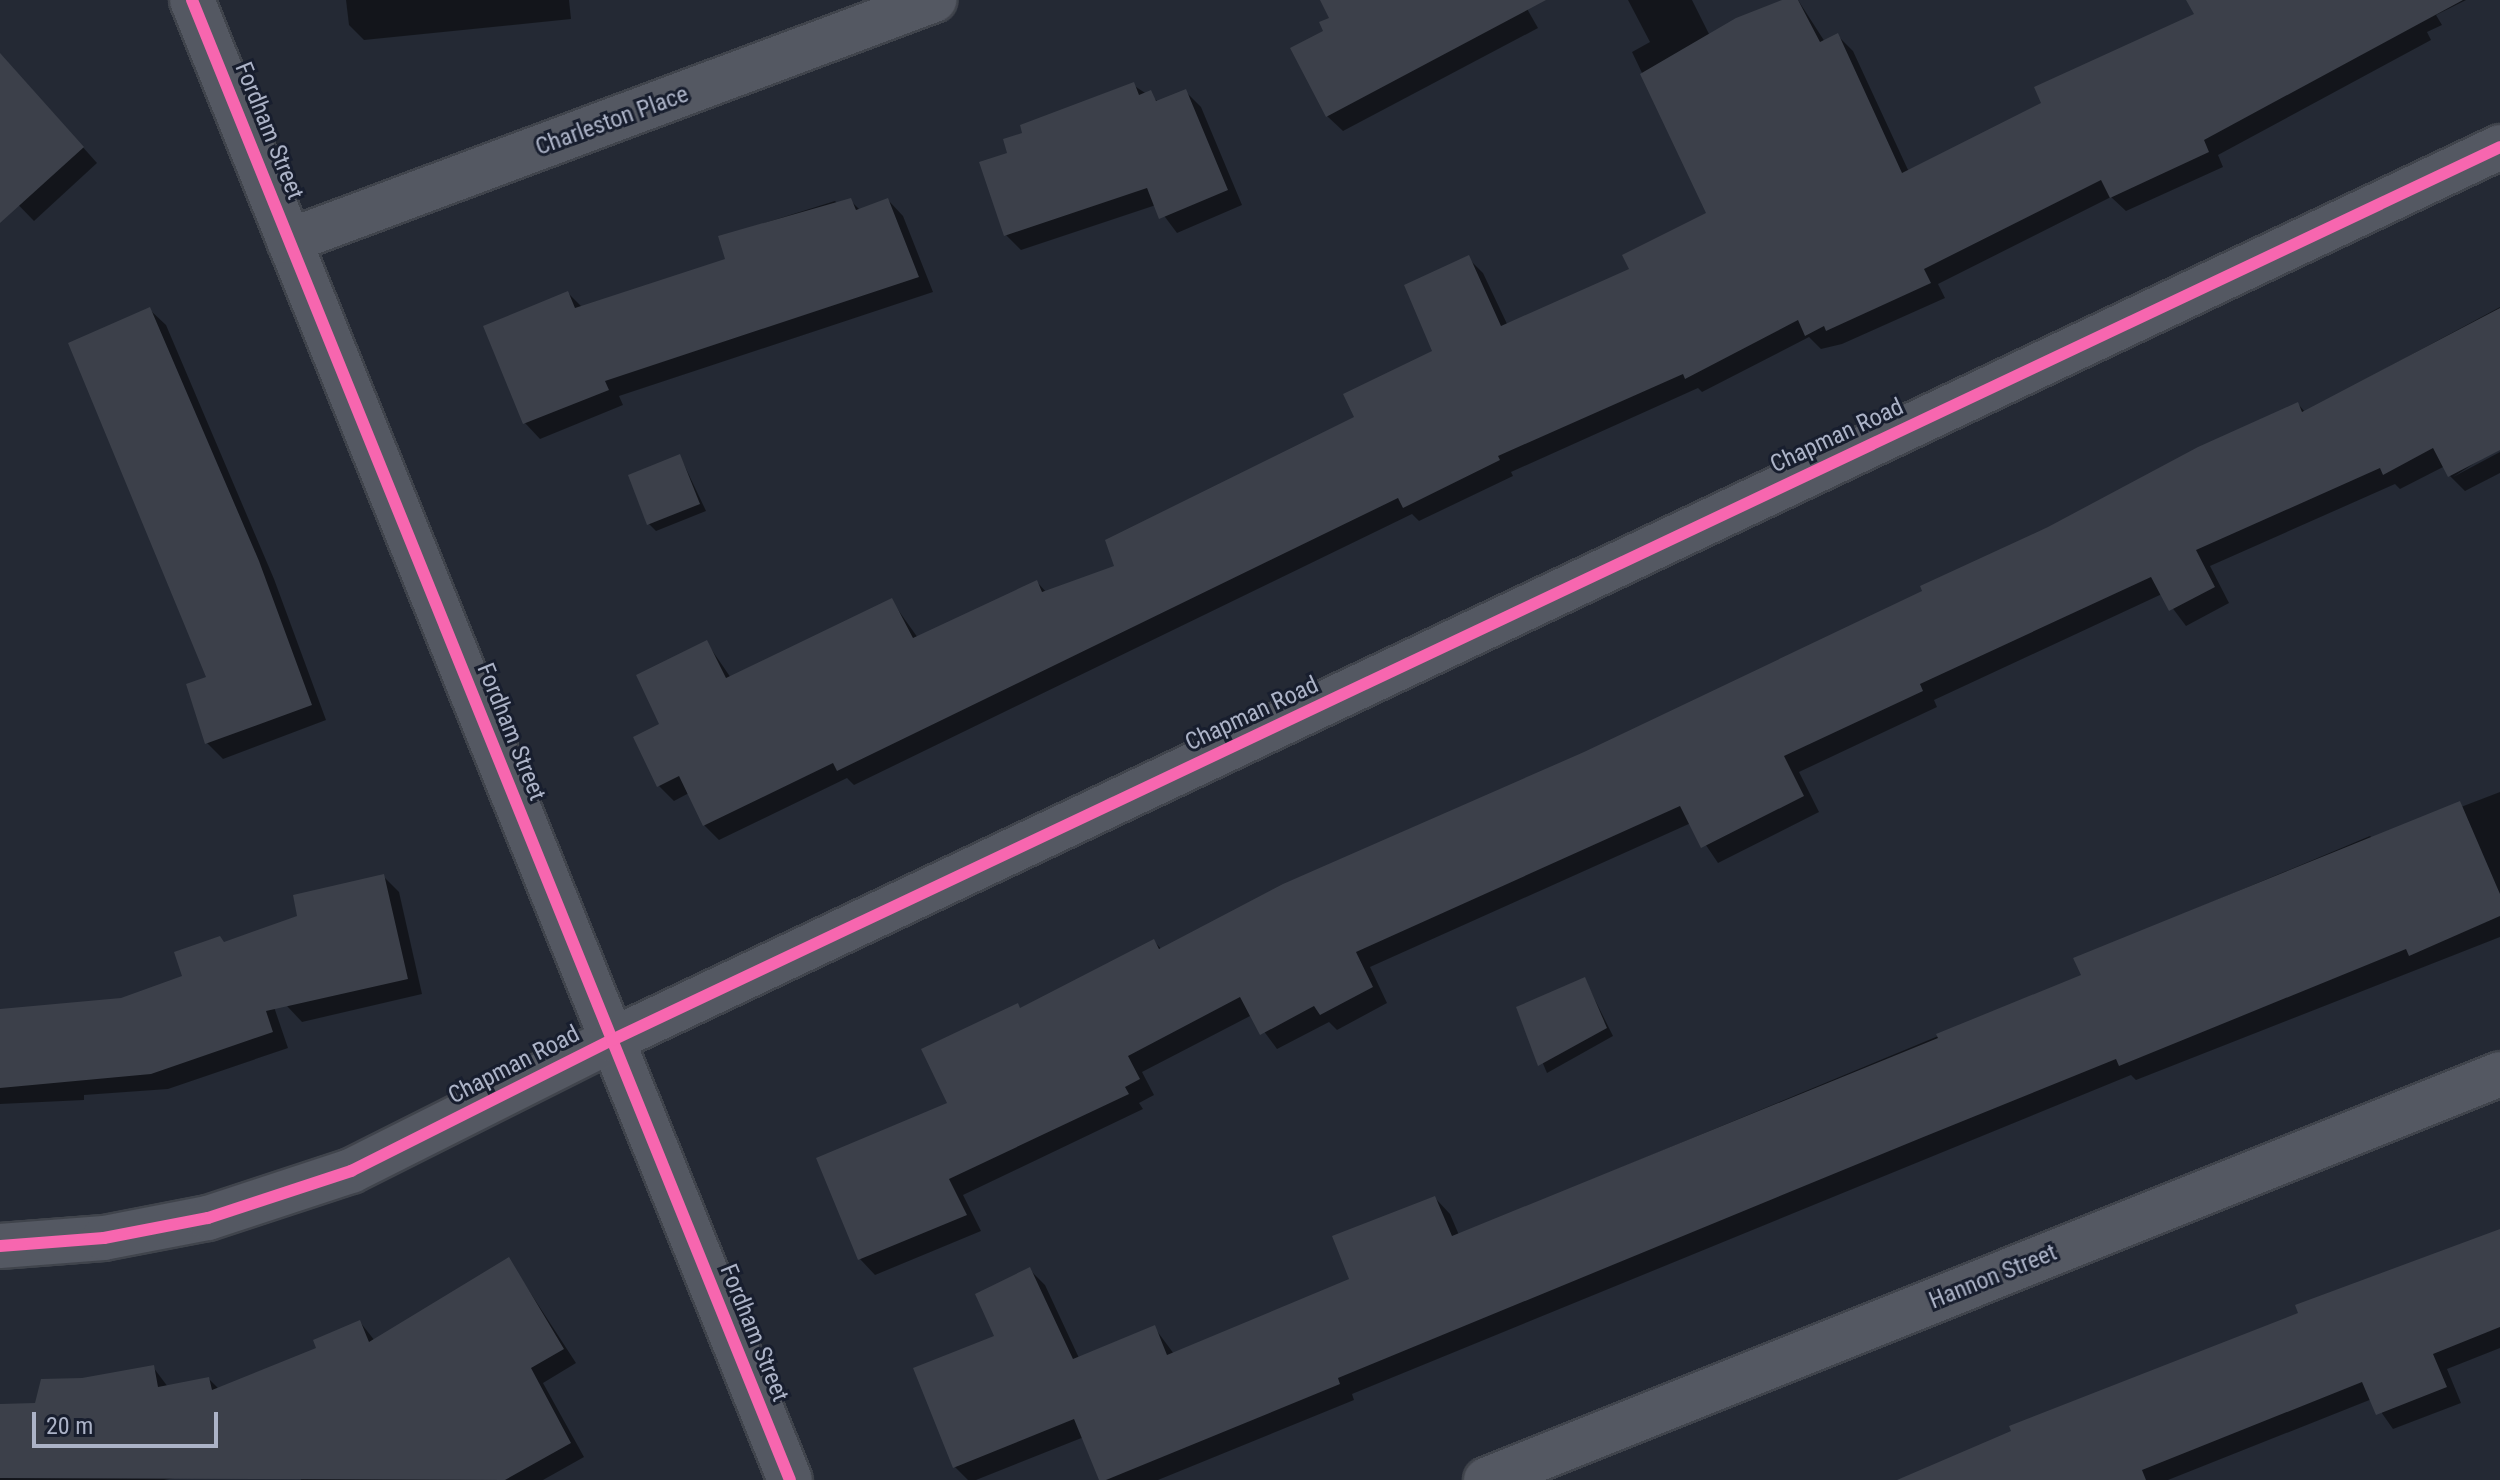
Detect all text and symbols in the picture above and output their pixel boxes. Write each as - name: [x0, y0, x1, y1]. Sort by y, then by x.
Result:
- street label: Fordham Street: [228, 58, 310, 204]
- street label: Charleston Place: [532, 80, 692, 162]
- street label: Chapman Road: [1766, 393, 1908, 479]
- street label: Fordham Street: [470, 659, 552, 805]
- street label: Chapman Road: [1181, 671, 1323, 757]
- street label: Chapman Road: [444, 1020, 584, 1110]
- street label: Hannon Street: [1925, 1238, 2061, 1316]
- street label: Fordham Street: [713, 1260, 795, 1406]
- scale bar: [36, 1396, 222, 1446]
- text: 20 m: [46, 1412, 93, 1440]

